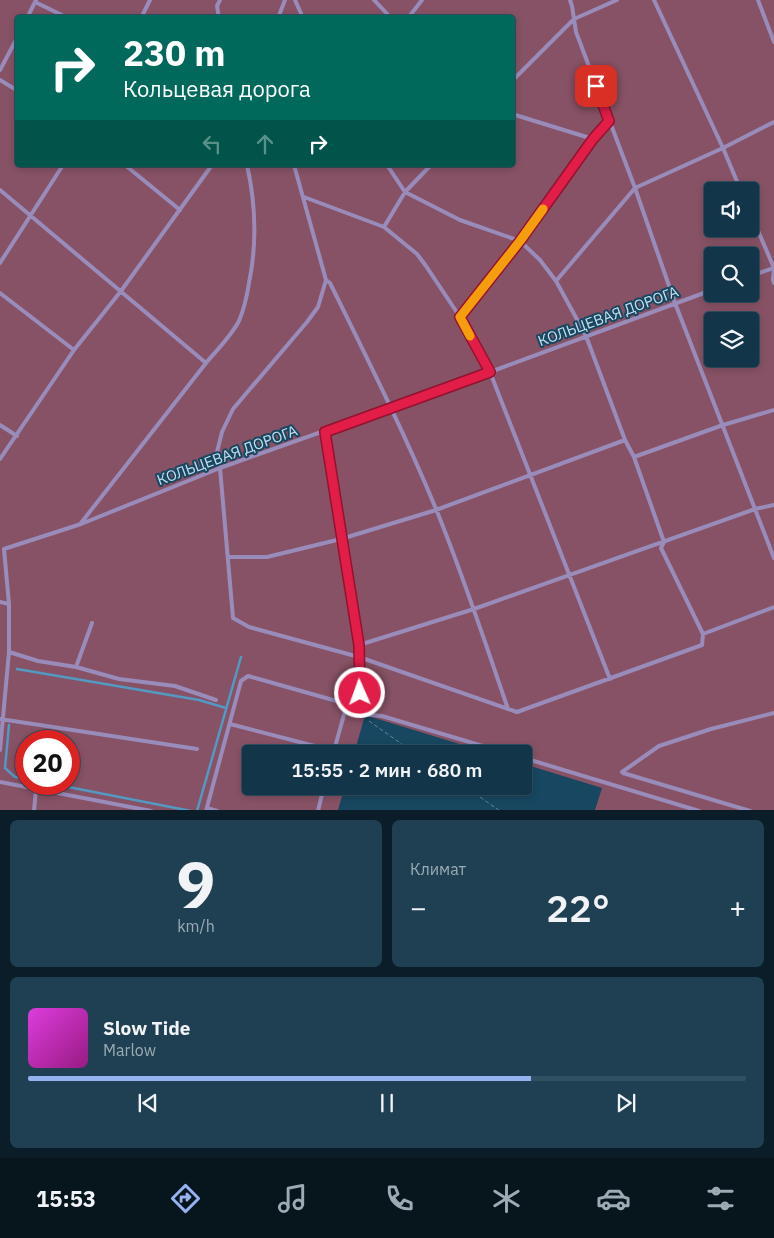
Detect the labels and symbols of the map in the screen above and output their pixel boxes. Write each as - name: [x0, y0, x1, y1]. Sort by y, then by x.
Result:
- pin: [575, 65, 617, 107]
- street label: КОЛЬЦЕВАЯ ДОРОГА: [535, 282, 681, 350]
- street label: КОЛЬЦЕВАЯ ДОРОГА: [154, 421, 300, 489]
- position arrow: [333, 666, 385, 718]
- speed limit sign: 20: [15, 730, 80, 795]

